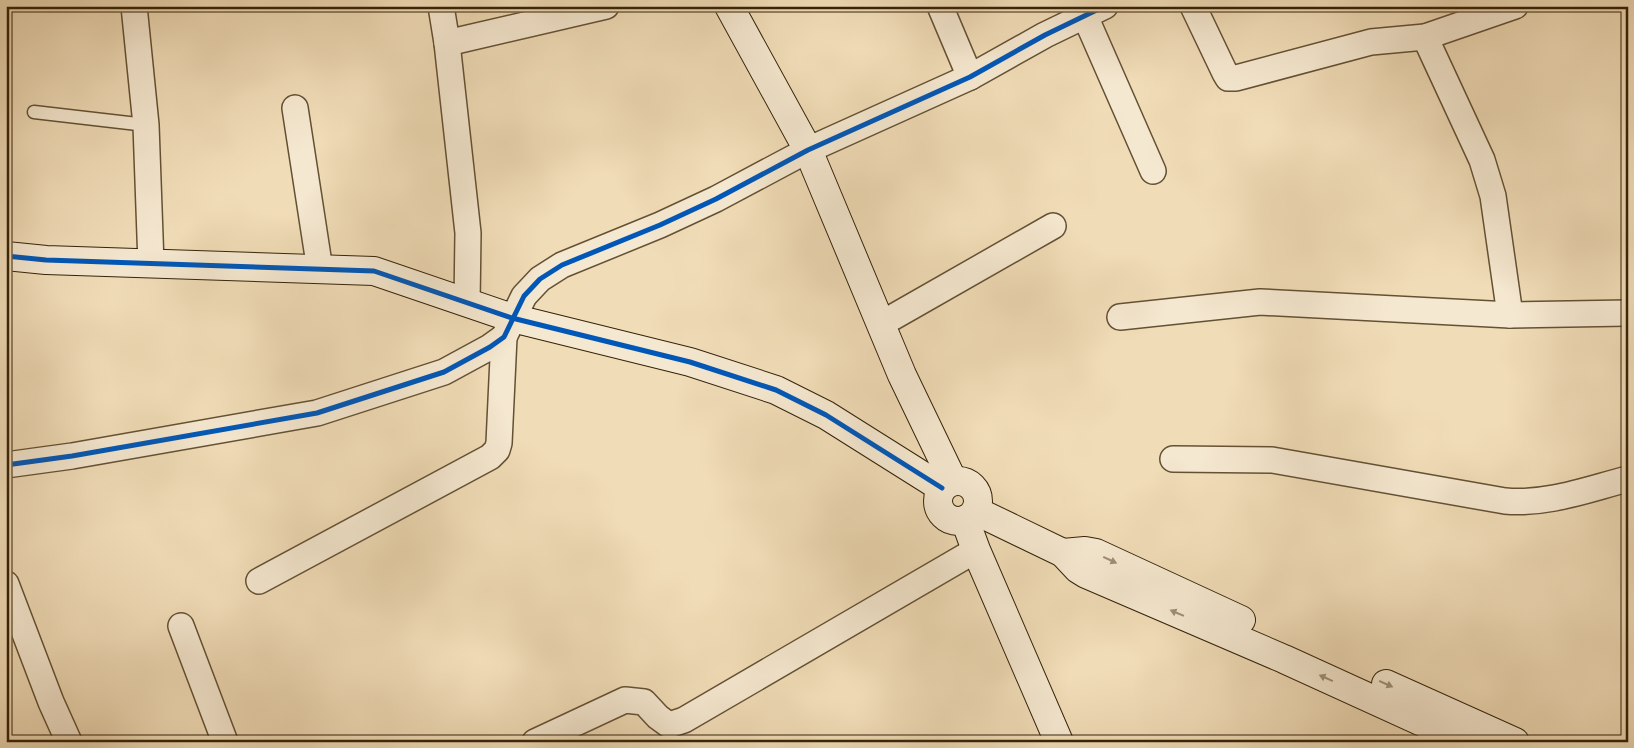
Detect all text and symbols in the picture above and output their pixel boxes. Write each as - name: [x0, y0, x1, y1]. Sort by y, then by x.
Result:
- one-way arrow: [1103, 556, 1117, 564]
- one-way arrow: [1170, 609, 1184, 617]
- one-way arrow: [1319, 674, 1333, 682]
- one-way arrow: [1379, 681, 1393, 689]

